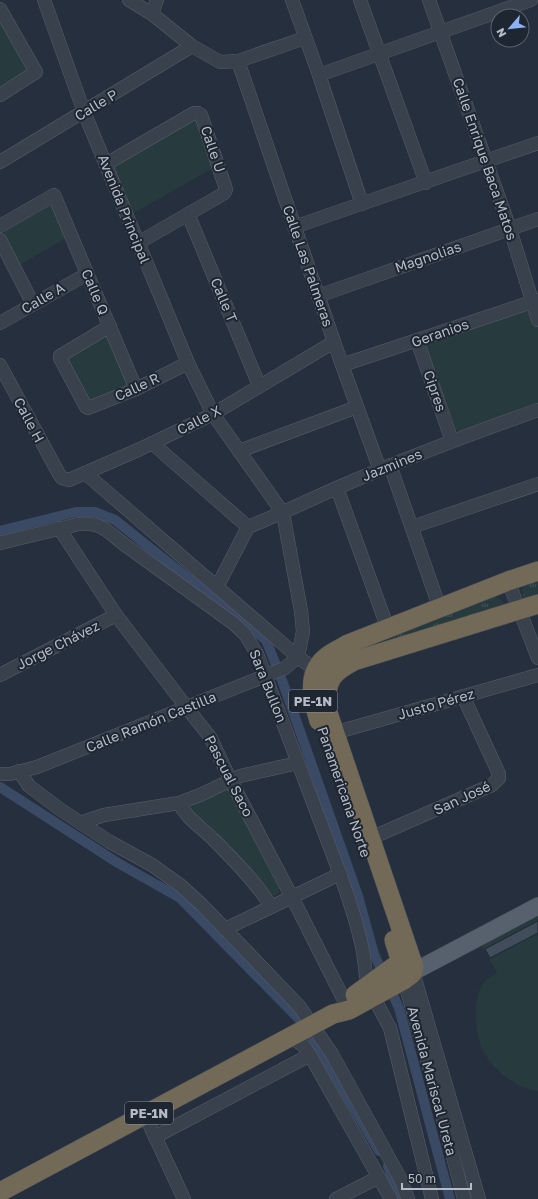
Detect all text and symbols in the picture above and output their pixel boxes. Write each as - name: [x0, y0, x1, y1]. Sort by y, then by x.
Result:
- north arrow: [490, 8, 530, 48]
- text: N: [493, 26, 508, 40]
- street label: Calle Enrique Baca Matos: [450, 75, 521, 242]
- street label: Calle P: [71, 85, 120, 124]
- street label: Calle U: [198, 123, 229, 174]
- street label: Avenida Principal: [95, 152, 154, 266]
- street label: Calle Las Palmeras: [280, 203, 337, 329]
- street label: Magnolias: [392, 237, 463, 276]
- street label: Calle Q: [78, 266, 113, 317]
- street label: Calle T: [208, 275, 242, 325]
- street label: Calle A: [18, 278, 68, 317]
- street label: Geranios: [409, 315, 471, 350]
- street label: Cipres: [420, 368, 450, 414]
- street label: Calle R: [112, 369, 162, 404]
- street label: Calle H: [11, 394, 48, 445]
- street label: Calle X: [174, 401, 224, 438]
- street label: Jazmines: [359, 445, 424, 484]
- street label: Jorge Chávez: [14, 616, 102, 673]
- street label: Sara Bullon: [246, 647, 291, 725]
- street label: Justo Pérez: [396, 684, 476, 723]
- street label: Calle Ramón Castilla: [83, 688, 219, 755]
- road number: PE-1N: [289, 690, 337, 712]
- street label: Panamericana Norte: [314, 724, 375, 859]
- street label: Pascual Saco: [202, 732, 257, 819]
- street label: San José: [431, 777, 493, 818]
- street label: Avenida Mariscal Ureta: [404, 1004, 461, 1157]
- road number: PE-1N: [125, 1102, 173, 1124]
- scale bar: [402, 1165, 471, 1191]
- text: 50 m: [408, 1171, 436, 1186]

